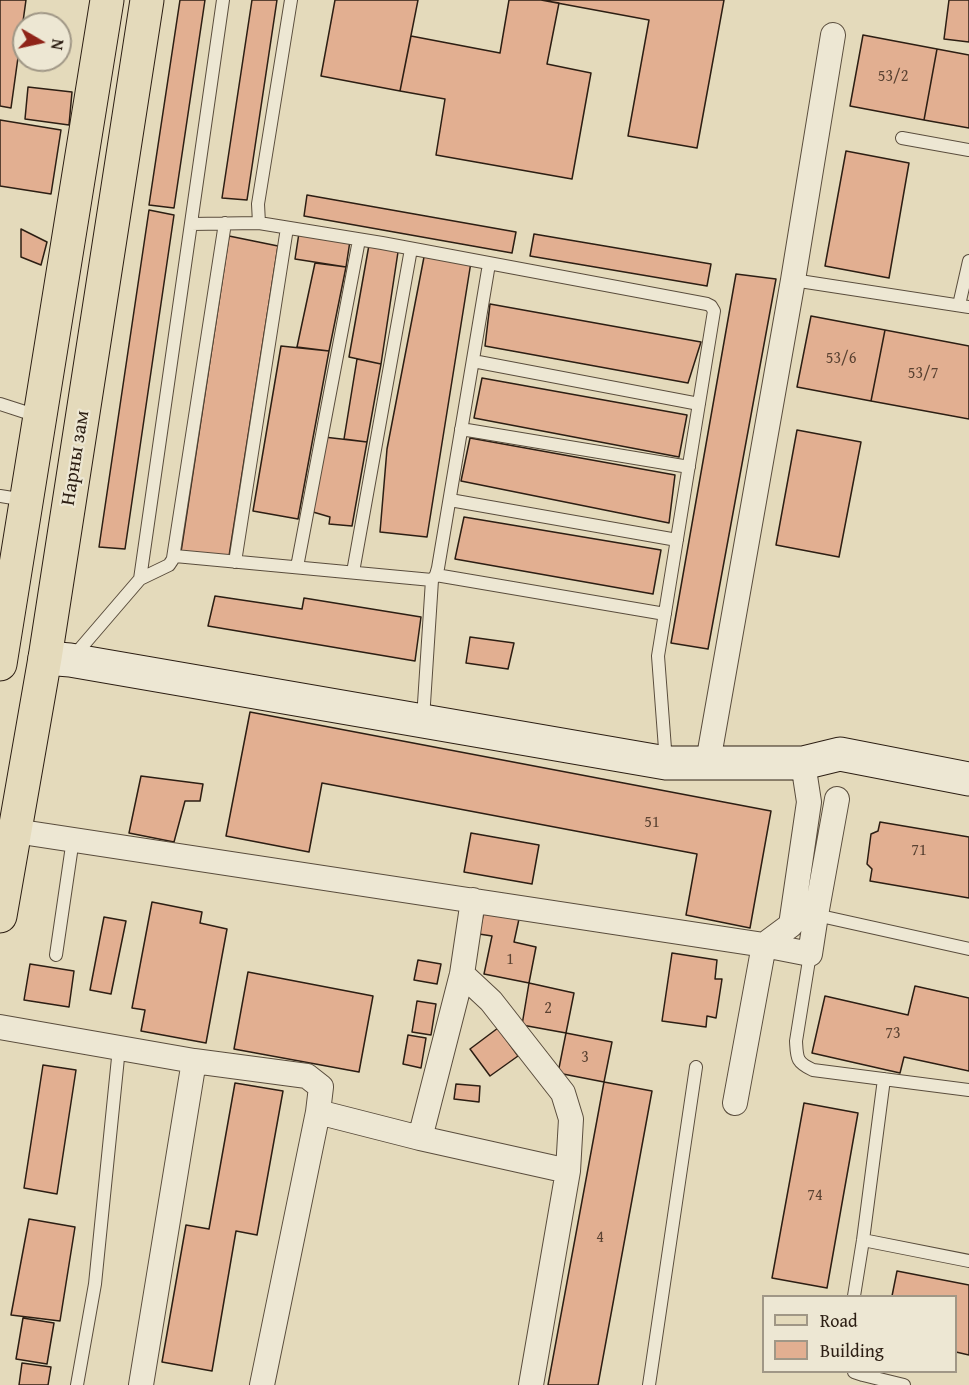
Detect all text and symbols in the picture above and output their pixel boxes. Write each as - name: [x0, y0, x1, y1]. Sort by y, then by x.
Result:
- north arrow: [12, 12, 72, 72]
- text: N: [45, 37, 70, 52]
- house number: 53/2: [878, 67, 908, 87]
- house number: 53/6: [826, 349, 856, 369]
- house number: 53/7: [908, 364, 938, 384]
- street label: Нарны зам: [57, 409, 95, 507]
- house number: 51: [644, 813, 660, 833]
- house number: 71: [911, 841, 927, 861]
- house number: 1: [506, 950, 514, 970]
- house number: 2: [544, 999, 552, 1019]
- house number: 73: [885, 1024, 901, 1044]
- house number: 3: [581, 1048, 589, 1068]
- house number: 74: [807, 1186, 823, 1206]
- house number: 4: [596, 1228, 604, 1248]
- legend: [762, 1295, 957, 1373]
- text: Road: [820, 1307, 858, 1334]
- text: Building: [820, 1337, 884, 1364]

